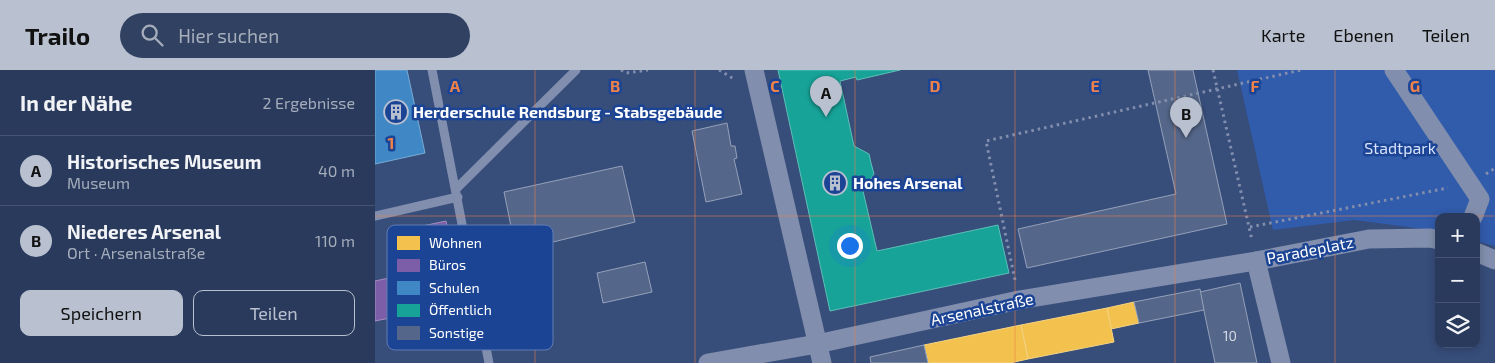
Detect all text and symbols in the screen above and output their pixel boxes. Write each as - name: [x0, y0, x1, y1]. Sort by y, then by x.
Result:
- search box: [120, 13, 470, 58]
- text: Trailo: [25, 21, 90, 50]
- icon: search: [138, 21, 166, 49]
- text: Hier suchen: [178, 24, 279, 47]
- text: Karte: [1261, 24, 1305, 46]
- text: Ebenen: [1333, 24, 1394, 46]
- text: Teilen: [1422, 24, 1470, 46]
- text: A: [450, 76, 461, 95]
- text: B: [610, 76, 620, 95]
- text: C: [770, 76, 780, 95]
- pin: A: [810, 76, 842, 117]
- text: D: [930, 76, 941, 95]
- text: E: [1090, 76, 1100, 95]
- text: F: [1251, 76, 1260, 95]
- text: G: [1410, 76, 1420, 95]
- text: In der Nähe: [20, 90, 132, 115]
- text: 2 Ergebnisse: [262, 93, 355, 112]
- pin: B: [1170, 97, 1202, 138]
- building icon: Herderschule Rendsburg - Stabsgebäude: [383, 99, 409, 125]
- place label: Herderschule Rendsburg - Stabsgebäude: [413, 102, 722, 121]
- text: 1: [388, 133, 394, 152]
- park label: Stadtpark: [1364, 138, 1436, 157]
- text: Historisches Museum: [67, 150, 261, 173]
- text: A: [31, 161, 41, 180]
- text: 40 m: [318, 161, 355, 180]
- building icon: Hohes Arsenal: [822, 170, 848, 196]
- text: Museum: [67, 173, 130, 192]
- place label: Hohes Arsenal: [853, 173, 963, 192]
- map controls: [1435, 213, 1480, 348]
- button: +: [1435, 213, 1480, 258]
- text: Niederes Arsenal: [67, 220, 221, 243]
- legend: [387, 225, 553, 350]
- text: B: [31, 231, 41, 250]
- text: 110 m: [315, 231, 355, 250]
- street label: Paradeplatz: [1265, 232, 1355, 267]
- your location: [837, 233, 863, 259]
- text: Wohnen: [429, 234, 482, 251]
- text: Ort · Arsenalstraße: [67, 243, 205, 262]
- text: Büros: [429, 256, 466, 273]
- button: −: [1435, 258, 1480, 303]
- text: Schulen: [429, 279, 480, 296]
- street label: Arsenalstraße: [929, 288, 1035, 329]
- button: Speichern: [20, 290, 183, 336]
- button: Teilen: [193, 290, 355, 336]
- text: Öffentlich: [429, 301, 492, 318]
- button: layers: [1435, 303, 1480, 348]
- text: Sonstige: [429, 324, 484, 341]
- house number: 10: [1223, 327, 1237, 344]

